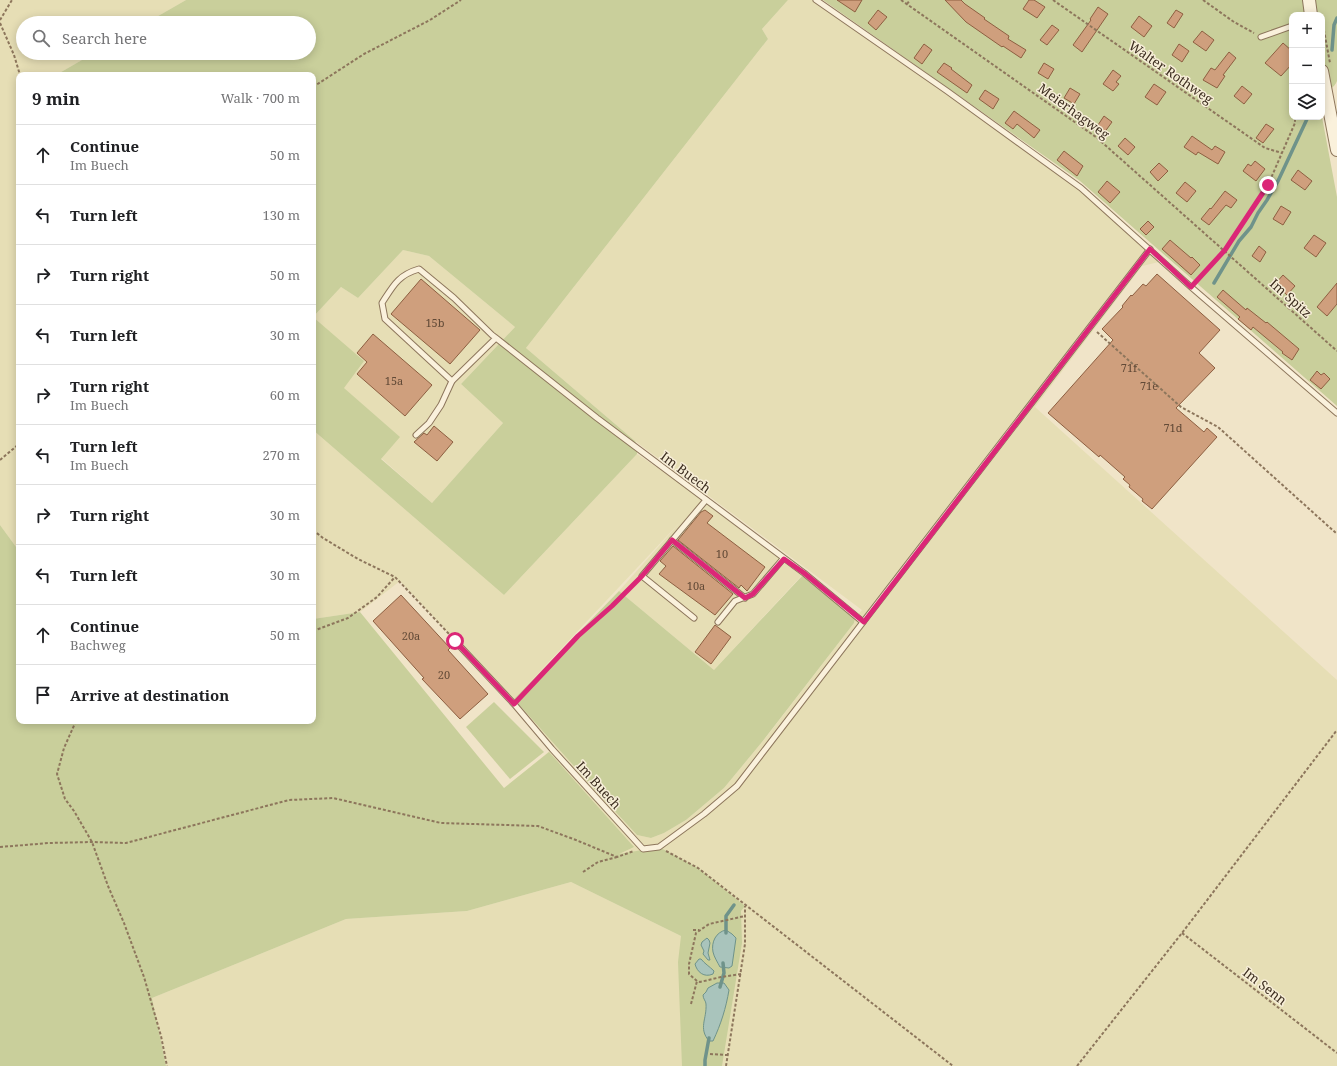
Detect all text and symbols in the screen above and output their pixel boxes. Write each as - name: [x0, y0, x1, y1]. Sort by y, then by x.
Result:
- map controls: [1289, 12, 1325, 120]
- button: +: [1289, 12, 1325, 48]
- search box: [16, 16, 316, 60]
- icon: search: [30, 27, 52, 49]
- text: Search here: [62, 28, 147, 48]
- street label: Walter Rothweg: [1125, 36, 1217, 108]
- button: −: [1289, 48, 1325, 84]
- street label: Meierhagweg: [1035, 79, 1113, 143]
- button: layers: [1289, 84, 1325, 120]
- text: 9 min: [32, 87, 80, 110]
- text: Walk · 700 m: [221, 89, 300, 107]
- text: Continue: [70, 136, 139, 156]
- icon: ahead: [32, 144, 54, 166]
- text: 50 m: [270, 146, 300, 164]
- text: Im Buech: [70, 156, 129, 174]
- route end: [1259, 176, 1277, 194]
- icon: left: [32, 204, 54, 226]
- text: Turn left: [70, 205, 138, 225]
- text: 130 m: [263, 206, 300, 224]
- icon: right: [32, 264, 54, 286]
- text: Turn right: [70, 265, 149, 285]
- text: 50 m: [270, 266, 300, 284]
- street label: Im Spitz: [1266, 274, 1316, 322]
- house number: 15b: [425, 315, 445, 330]
- icon: left: [32, 324, 54, 346]
- text: Turn left: [70, 325, 138, 345]
- text: 30 m: [270, 326, 300, 344]
- house number: 71f: [1121, 360, 1138, 375]
- house number: 15a: [385, 373, 403, 388]
- text: Turn right: [70, 376, 149, 396]
- house number: 71e: [1140, 378, 1158, 393]
- icon: right: [32, 384, 54, 406]
- text: 60 m: [270, 386, 300, 404]
- text: Im Buech: [70, 396, 129, 414]
- house number: 71d: [1163, 420, 1183, 435]
- text: Turn left: [70, 436, 138, 456]
- icon: left: [32, 444, 54, 466]
- text: 270 m: [263, 446, 300, 464]
- street label: Im Buech: [657, 447, 715, 497]
- text: Im Buech: [70, 456, 129, 474]
- icon: right: [32, 504, 54, 526]
- text: Turn right: [70, 505, 149, 525]
- text: 30 m: [270, 506, 300, 524]
- house number: 10: [716, 546, 728, 561]
- icon: left: [32, 564, 54, 586]
- text: Turn left: [70, 565, 138, 585]
- text: 30 m: [270, 566, 300, 584]
- house number: 10a: [687, 578, 705, 593]
- text: Continue: [70, 616, 139, 636]
- icon: ahead: [32, 624, 54, 646]
- text: 50 m: [270, 626, 300, 644]
- house number: 20a: [402, 628, 420, 643]
- route start: [446, 632, 464, 650]
- text: Bachweg: [70, 636, 126, 654]
- house number: 20: [438, 667, 450, 682]
- icon: arrive: [32, 684, 54, 706]
- text: Arrive at destination: [70, 685, 229, 705]
- street label: Im Buech: [573, 757, 625, 813]
- street label: Im Senn: [1239, 963, 1291, 1009]

